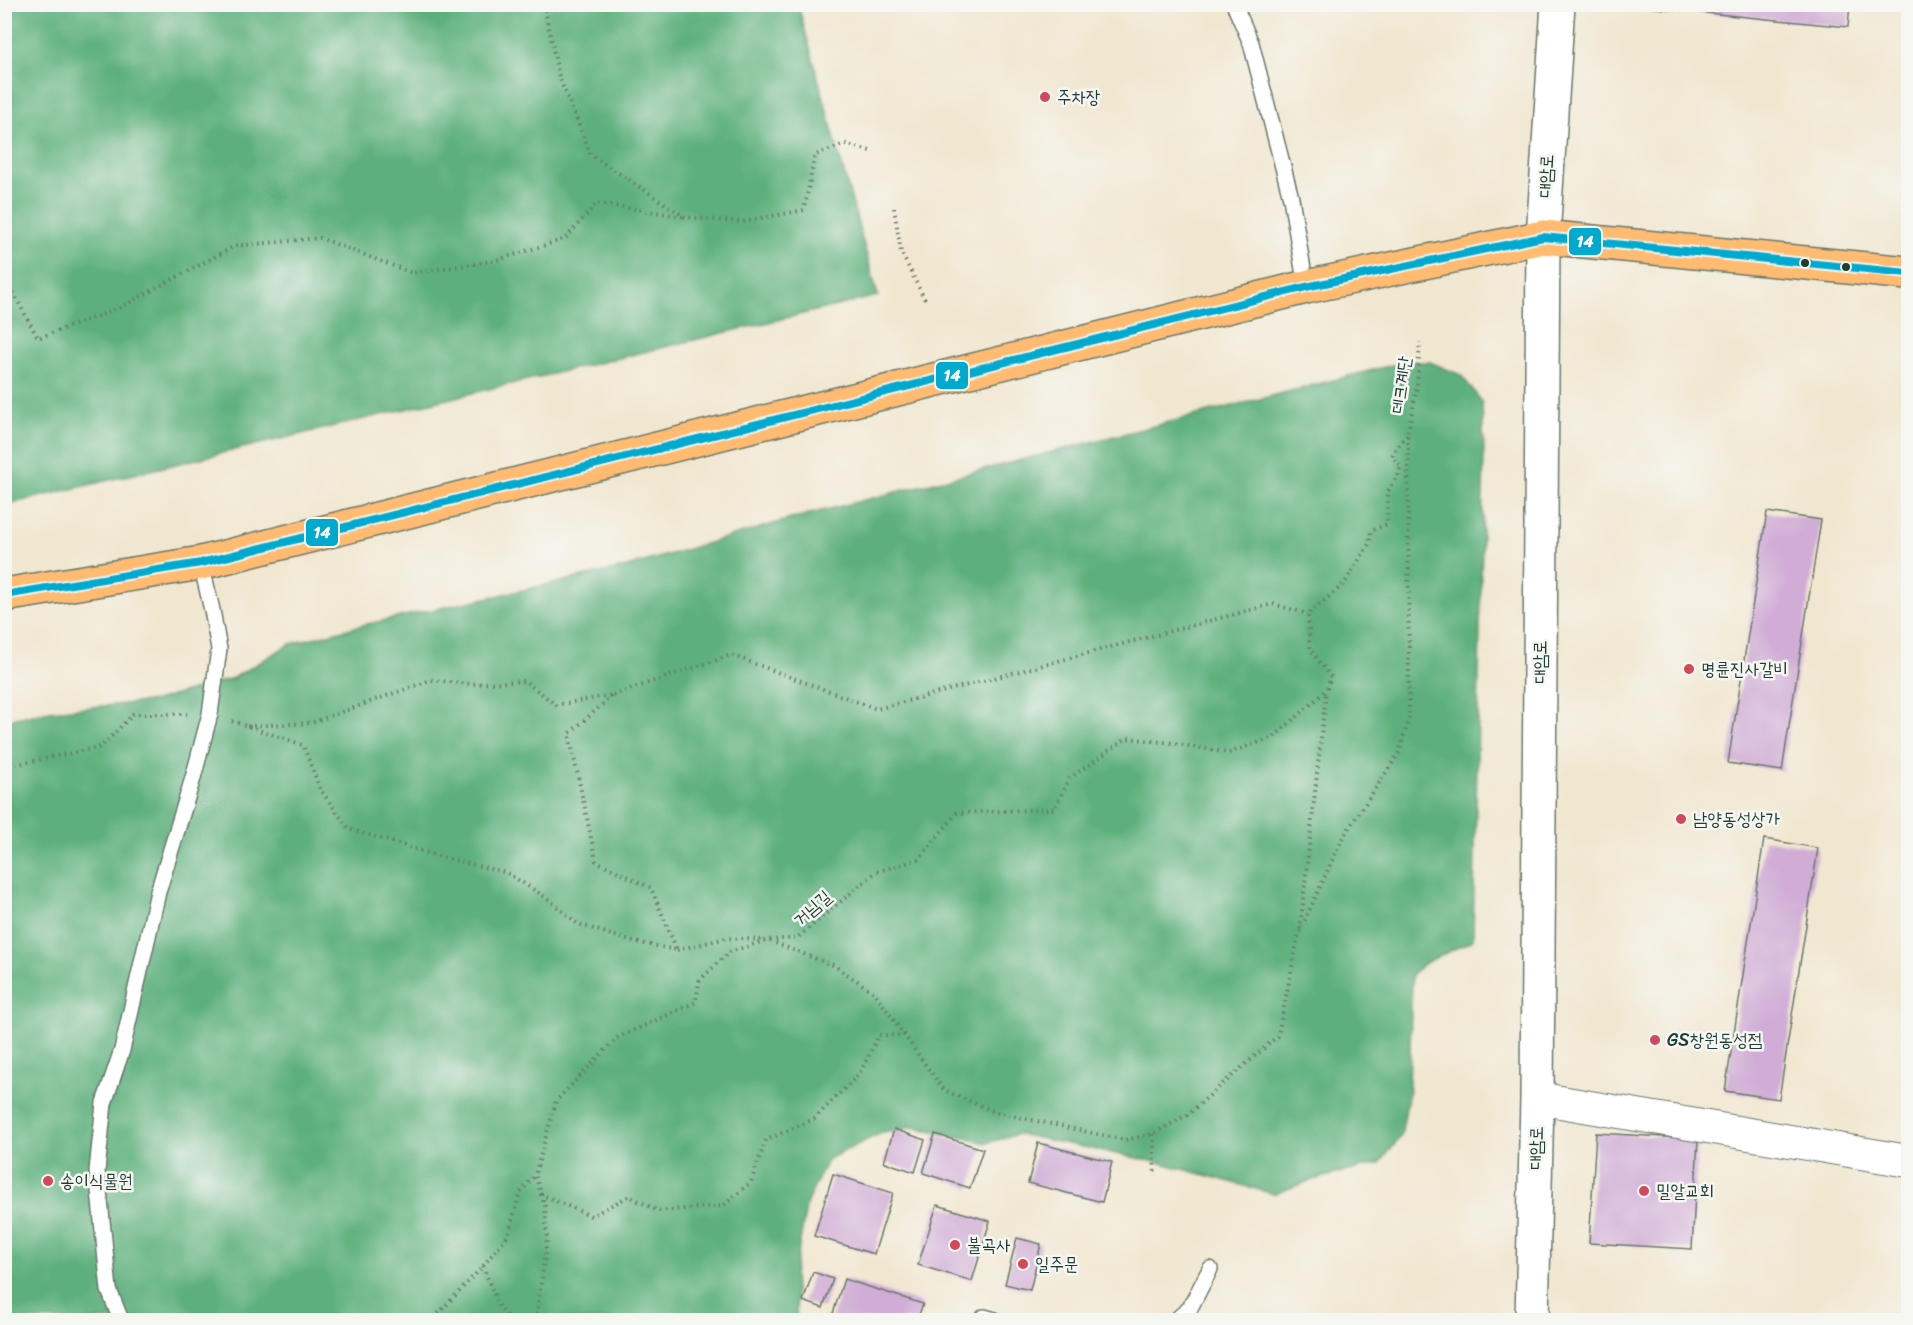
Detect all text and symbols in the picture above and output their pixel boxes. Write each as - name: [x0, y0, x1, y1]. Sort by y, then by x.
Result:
- place label: 주차장: [1057, 81, 1100, 113]
- marker: 주차장: [1038, 90, 1052, 104]
- street label: 대암로: [1529, 153, 1563, 199]
- line badge: 14: [1568, 227, 1602, 256]
- text: 14: [1577, 227, 1593, 256]
- unlabelled marker: [1799, 257, 1811, 269]
- unlabelled marker: [1840, 261, 1852, 273]
- street label: 데크계단: [1381, 354, 1421, 416]
- line badge: 14: [935, 361, 969, 390]
- text: 14: [944, 361, 960, 390]
- line badge: 14: [305, 518, 339, 547]
- text: 14: [314, 518, 330, 547]
- street label: 대암로: [1524, 640, 1556, 684]
- place label: 명륜진사갈비: [1701, 653, 1788, 685]
- marker: 명륜진사갈비: [1682, 662, 1696, 676]
- place label: 남양동성상가: [1693, 803, 1780, 835]
- marker: 남양동성상가: [1674, 812, 1688, 826]
- street label: 거님길: [785, 881, 839, 934]
- place label: GS창원동성점: [1667, 1024, 1762, 1056]
- marker: GS창원동성점: [1648, 1033, 1662, 1047]
- street label: 대암로: [1520, 1126, 1552, 1170]
- place label: 송이식물원: [60, 1165, 132, 1197]
- marker: 송이식물원: [41, 1174, 55, 1188]
- place label: 밀알교회: [1656, 1175, 1714, 1207]
- marker: 밀알교회: [1637, 1184, 1651, 1198]
- place label: 불곡사: [967, 1229, 1011, 1261]
- marker: 불곡사: [948, 1238, 962, 1252]
- place label: 일주문: [1035, 1248, 1078, 1280]
- marker: 일주문: [1016, 1257, 1030, 1271]

